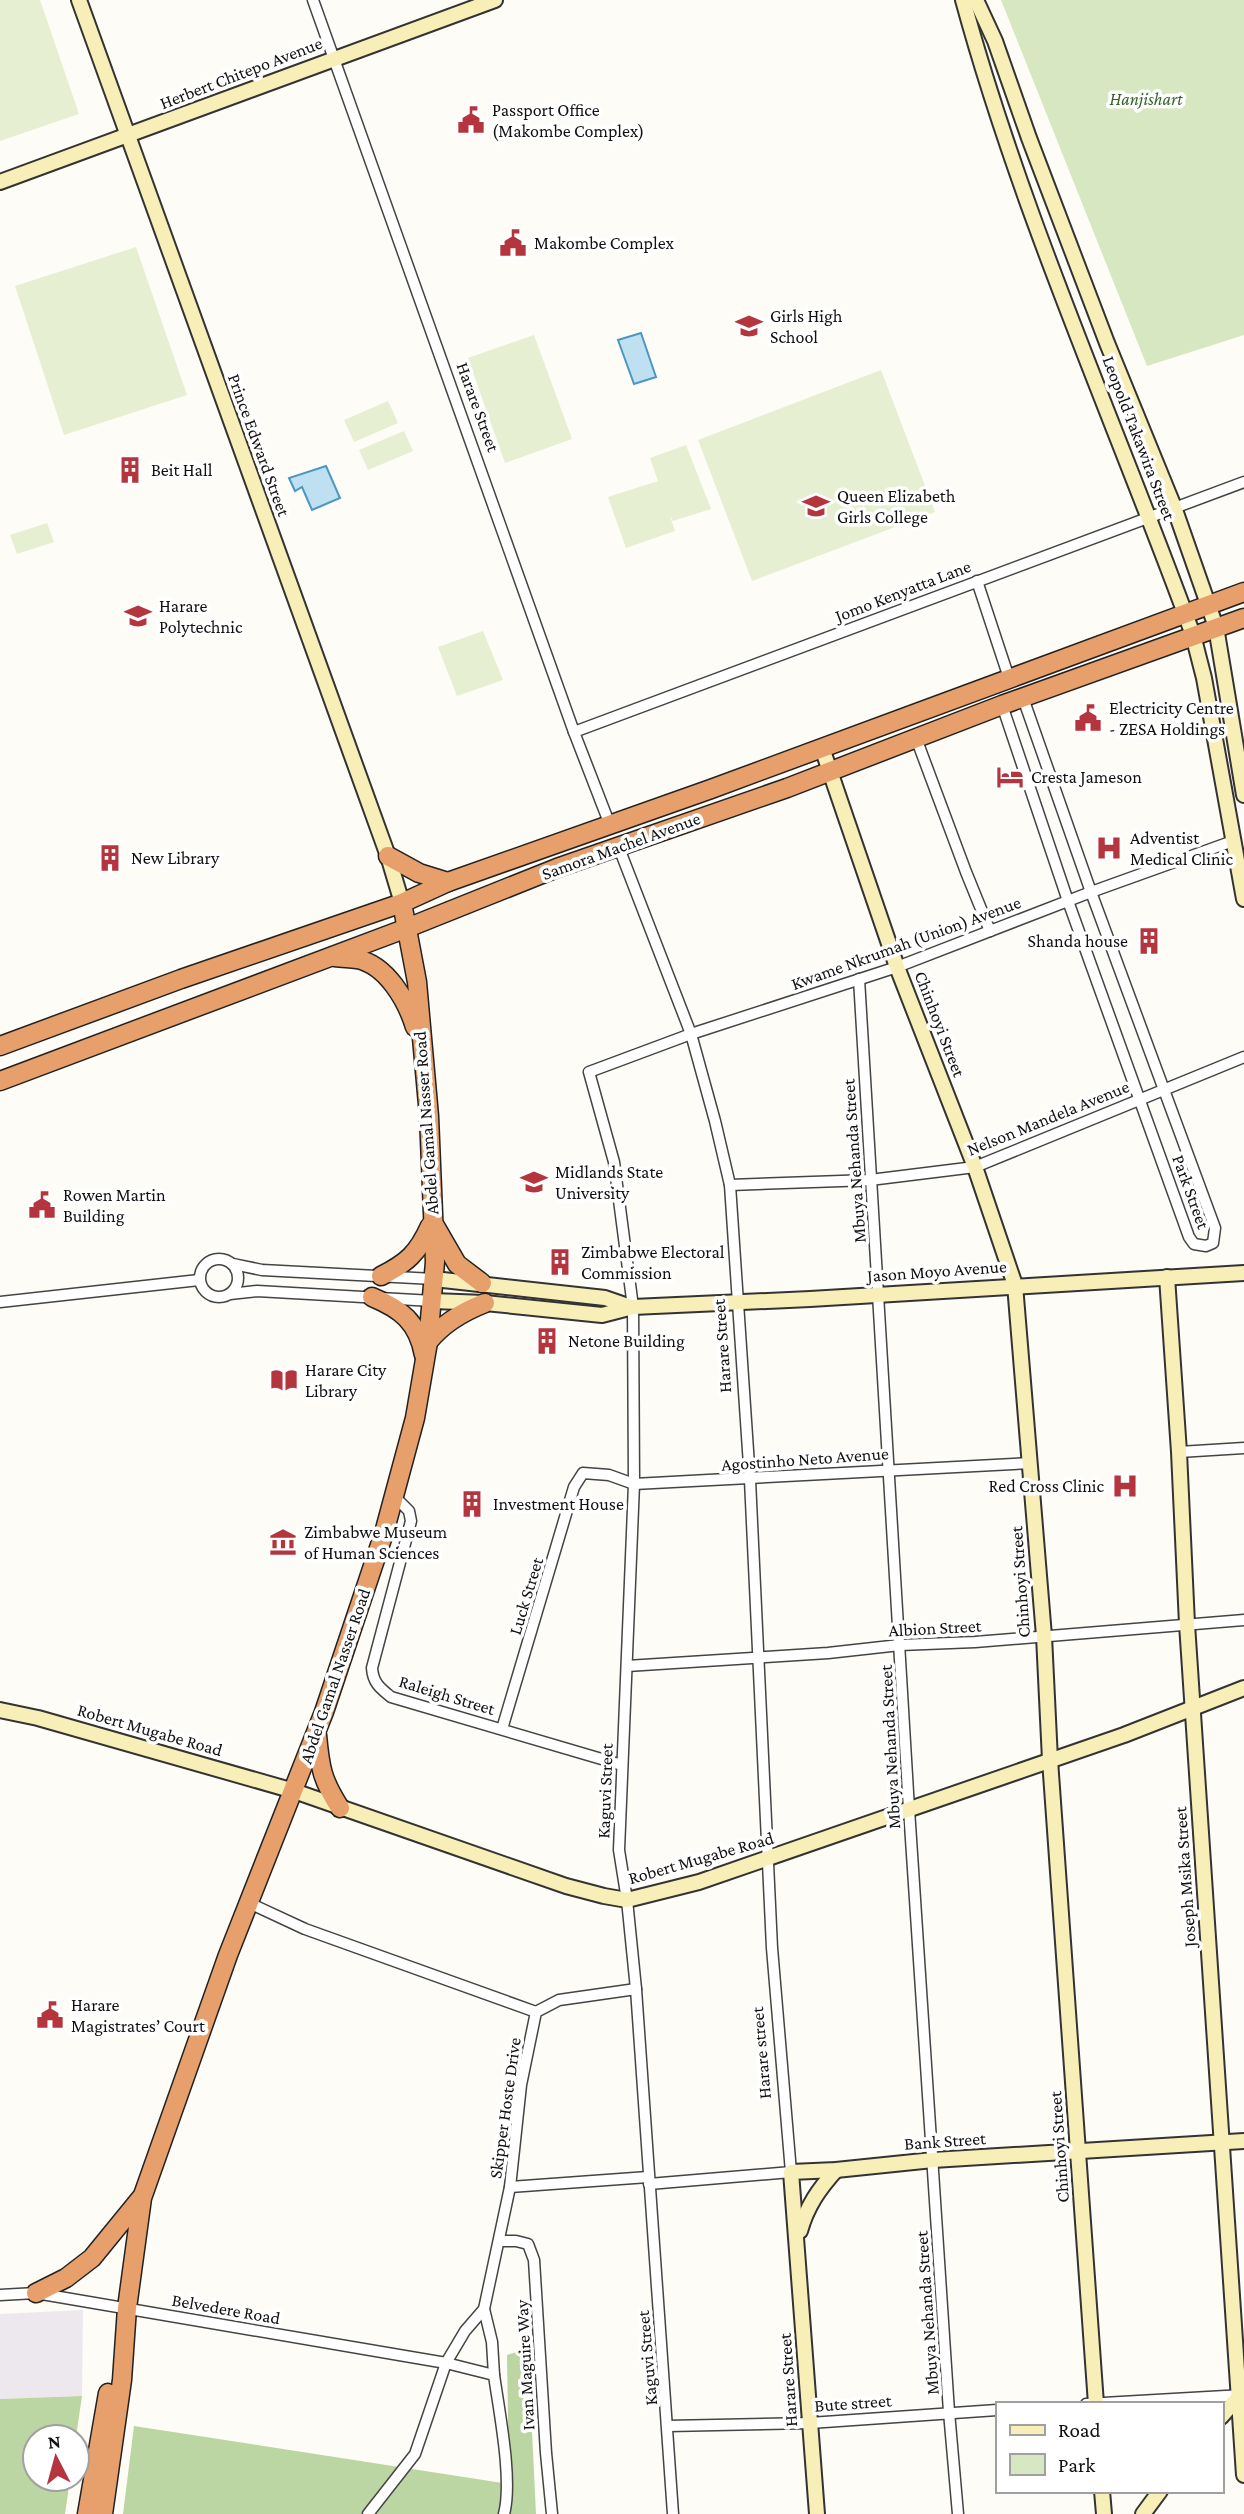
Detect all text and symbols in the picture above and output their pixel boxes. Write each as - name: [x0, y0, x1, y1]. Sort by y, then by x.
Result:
- street label: Herbert Chitepo Avenue: [157, 33, 325, 113]
- park label: Hanjishart: [1109, 89, 1183, 110]
- place label: Passport Office (Makombe Complex): [492, 100, 644, 142]
- public building icon: Passport Office (Makombe Complex): [456, 105, 486, 135]
- public building icon: Makombe Complex: [498, 228, 528, 258]
- place label: Makombe Complex: [534, 233, 674, 253]
- place label: Girls High School: [770, 306, 843, 347]
- school or university icon: Girls High School: [734, 311, 764, 341]
- street label: Leopold Takawira Street: [1098, 353, 1180, 524]
- street label: Harare Street: [453, 359, 504, 456]
- street label: Prince Edward Street: [224, 371, 294, 520]
- building icon: Beit Hall: [115, 455, 145, 485]
- place label: Beit Hall: [151, 460, 213, 480]
- place label: Queen Elizabeth Girls College: [837, 486, 956, 527]
- school or university icon: Queen Elizabeth Girls College: [801, 491, 831, 521]
- street label: Jomo Kenyatta Lane: [830, 556, 974, 627]
- place label: Harare Polytechnic: [159, 596, 243, 637]
- school or university icon: Harare Polytechnic: [123, 601, 153, 631]
- place label: Electricity Centre - ZESA Holdings: [1109, 698, 1234, 739]
- public building icon: Electricity Centre - ZESA Holdings: [1073, 703, 1103, 733]
- hotel icon: Cresta Jameson: [995, 762, 1025, 792]
- place label: Cresta Jameson: [1031, 767, 1142, 787]
- street label: Samora Machel Avenue: [539, 808, 703, 884]
- place label: Adventist Medical Clinic: [1130, 828, 1233, 869]
- hospital icon: Adventist Medical Clinic: [1094, 833, 1124, 863]
- building icon: New Library: [95, 843, 125, 873]
- place label: New Library: [131, 848, 220, 868]
- street label: Kwame Nkrumah (Union) Avenue: [789, 892, 1024, 995]
- building icon: Shanda house: [1134, 926, 1164, 956]
- place label: Shanda house: [1028, 931, 1128, 951]
- street label: Chinhoyi Street: [911, 968, 970, 1081]
- street label: Abdel Gamal Nasser Road: [410, 1030, 442, 1215]
- street label: Nelson Mandela Avenue: [964, 1076, 1132, 1160]
- street label: Mbuya Nehanda Street: [838, 1077, 870, 1244]
- street label: Park Street: [1168, 1152, 1214, 1233]
- place label: Midlands State University: [555, 1162, 663, 1203]
- school or university icon: Midlands State University: [519, 1167, 549, 1197]
- place label: Rowen Martin Building: [63, 1185, 166, 1226]
- public building icon: Rowen Martin Building: [27, 1190, 57, 1220]
- place label: Zimbabwe Electoral Commission: [581, 1242, 725, 1283]
- building icon: Zimbabwe Electoral Commission: [545, 1247, 575, 1277]
- street label: Jason Moyo Avenue: [864, 1256, 1008, 1286]
- street label: Harare Street: [709, 1297, 735, 1394]
- building icon: Netone Building: [532, 1326, 562, 1356]
- place label: Netone Building: [568, 1331, 685, 1351]
- place label: Harare City Library: [305, 1360, 387, 1401]
- library icon: Harare City Library: [269, 1365, 299, 1395]
- street label: Agostinho Neto Avenue: [721, 1443, 890, 1475]
- hospital icon: Red Cross Clinic: [1110, 1471, 1140, 1501]
- place label: Red Cross Clinic: [989, 1476, 1105, 1496]
- building icon: Investment House: [457, 1489, 487, 1519]
- place label: Investment House: [493, 1494, 624, 1514]
- place label: Zimbabwe Museum of Human Sciences: [304, 1522, 448, 1563]
- street label: Chinhoyi Street: [1006, 1524, 1034, 1638]
- museum icon: Zimbabwe Museum of Human Sciences: [268, 1527, 298, 1557]
- street label: Luck Street: [505, 1554, 548, 1637]
- street label: Abdel Gamal Nasser Road: [296, 1585, 375, 1766]
- street label: Albion Street: [888, 1616, 983, 1640]
- street label: Mbuya Nehanda Street: [876, 1663, 904, 1830]
- street label: Raleigh Street: [397, 1671, 498, 1719]
- street label: Robert Mugabe Road: [75, 1700, 225, 1760]
- street label: Kaguvi Street: [593, 1742, 617, 1839]
- street label: Joseph Msika Street: [1170, 1805, 1200, 1950]
- street label: Robert Mugabe Road: [626, 1828, 776, 1888]
- place label: Harare Magistrates’ Court: [71, 1995, 206, 2036]
- public building icon: Harare Magistrates’ Court: [35, 2000, 65, 2030]
- street label: Harare street: [747, 2005, 775, 2100]
- street label: Skipper Hoste Drive: [485, 2036, 525, 2180]
- street label: Chinhoyi Street: [1045, 2089, 1073, 2203]
- street label: Bank Street: [903, 2128, 988, 2154]
- street label: Mbuya Nehanda Street: [911, 2229, 943, 2396]
- street label: Belvedere Road: [170, 2290, 282, 2328]
- street label: Ivan Maguire Way: [512, 2298, 538, 2431]
- street label: Kaguvi Street: [633, 2309, 661, 2406]
- street label: Harare Street: [775, 2331, 801, 2428]
- street label: Bute street: [814, 2390, 893, 2416]
- legend: [996, 2402, 1223, 2493]
- text: Road: [1058, 2418, 1101, 2442]
- north arrow: [21, 2423, 91, 2493]
- text: N: [47, 2430, 62, 2453]
- text: Park: [1058, 2453, 1095, 2477]

